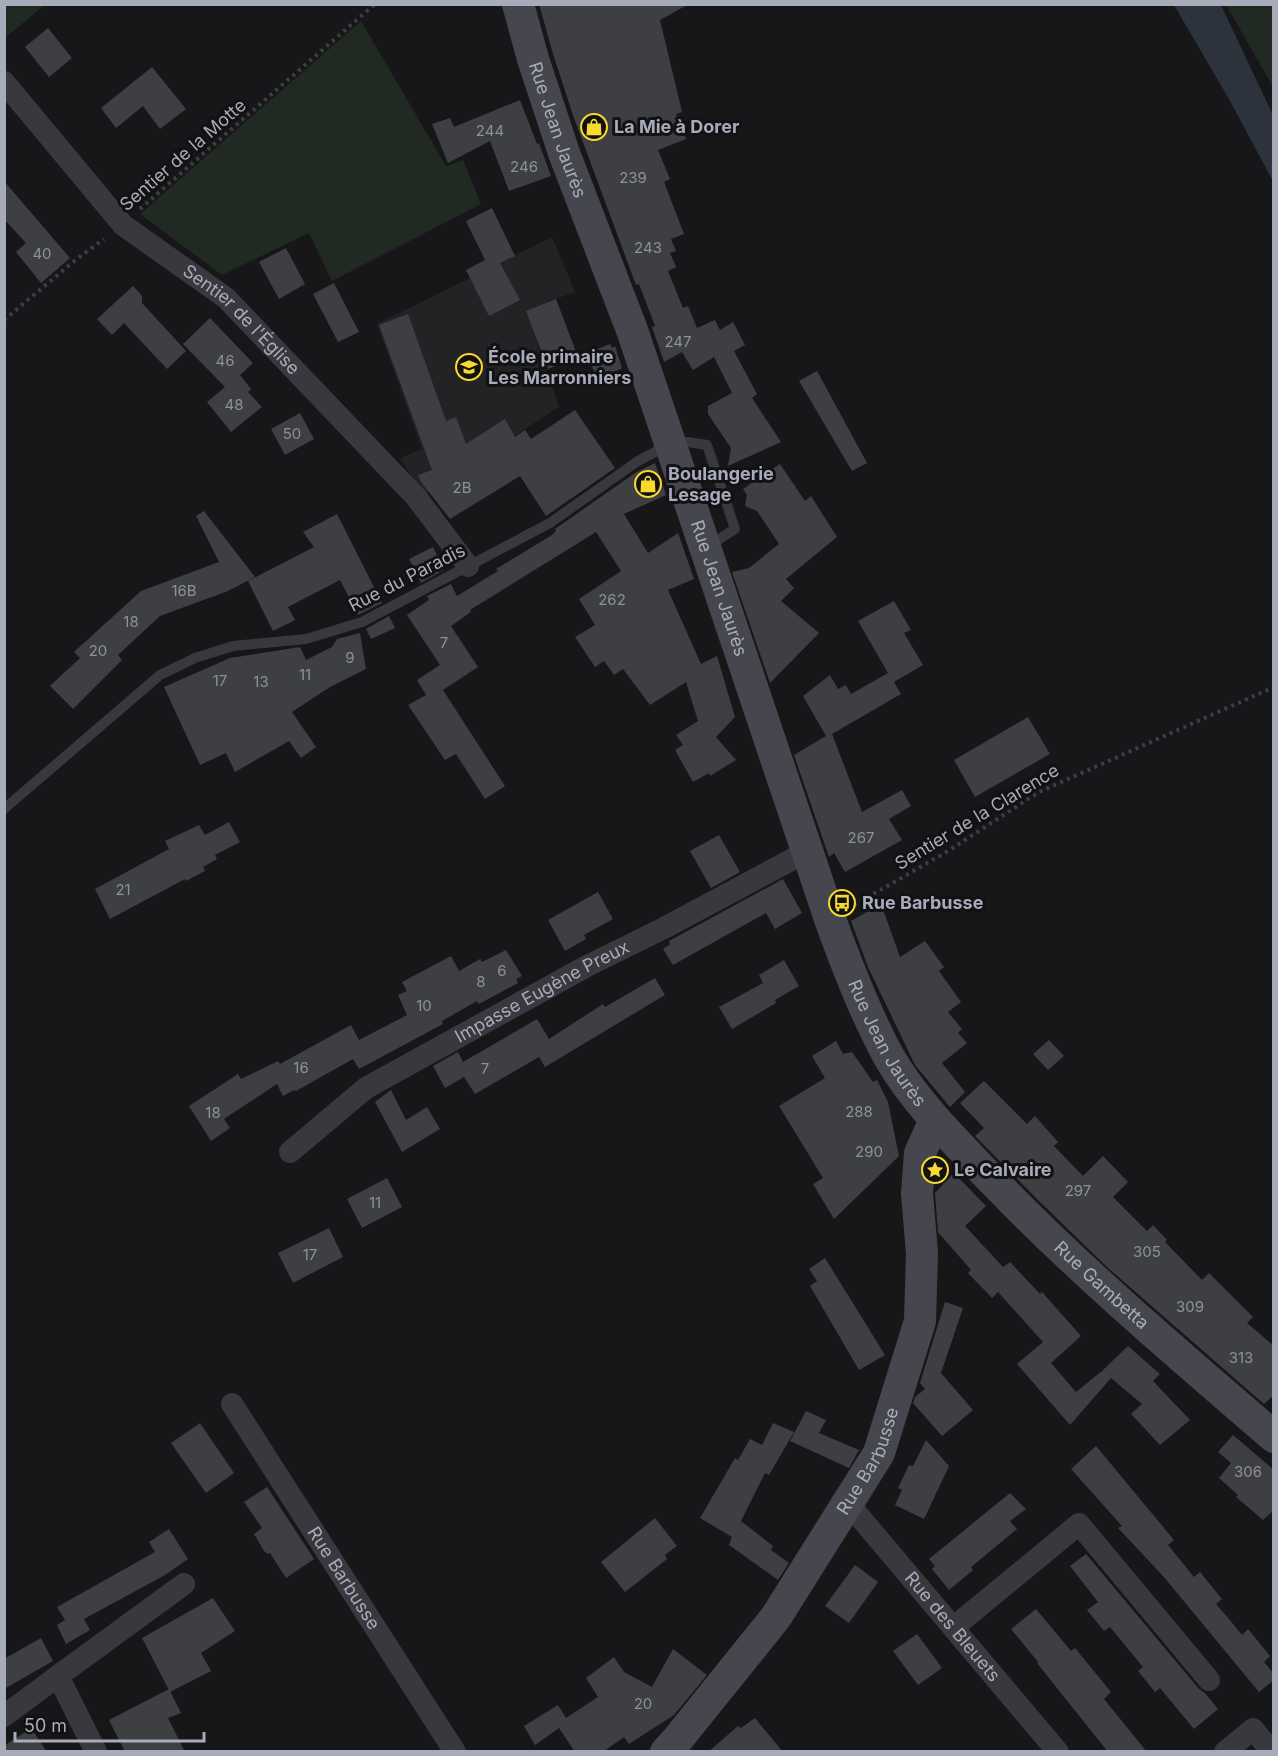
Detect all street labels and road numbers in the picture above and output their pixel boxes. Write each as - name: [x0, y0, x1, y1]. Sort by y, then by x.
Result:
- street label: Rue Jean Jaurès: [525, 59, 591, 201]
- street label: Sentier de la Motte: [115, 94, 250, 215]
- street label: Sentier de l'Église: [179, 260, 304, 379]
- street label: Rue Jean Jaurès: [687, 517, 752, 659]
- street label: Rue du Paradis: [345, 539, 469, 616]
- street label: Sentier de la Clarence: [891, 759, 1062, 874]
- street label: Impasse Eugène Preux: [451, 936, 632, 1047]
- street label: Rue Jean Jaurès: [844, 976, 931, 1111]
- street label: Rue Gambetta: [1050, 1237, 1153, 1333]
- street label: Rue Barbusse: [832, 1405, 903, 1518]
- street label: Rue Barbusse: [303, 1523, 385, 1633]
- street label: Rue des Bleuets: [901, 1567, 1005, 1686]

